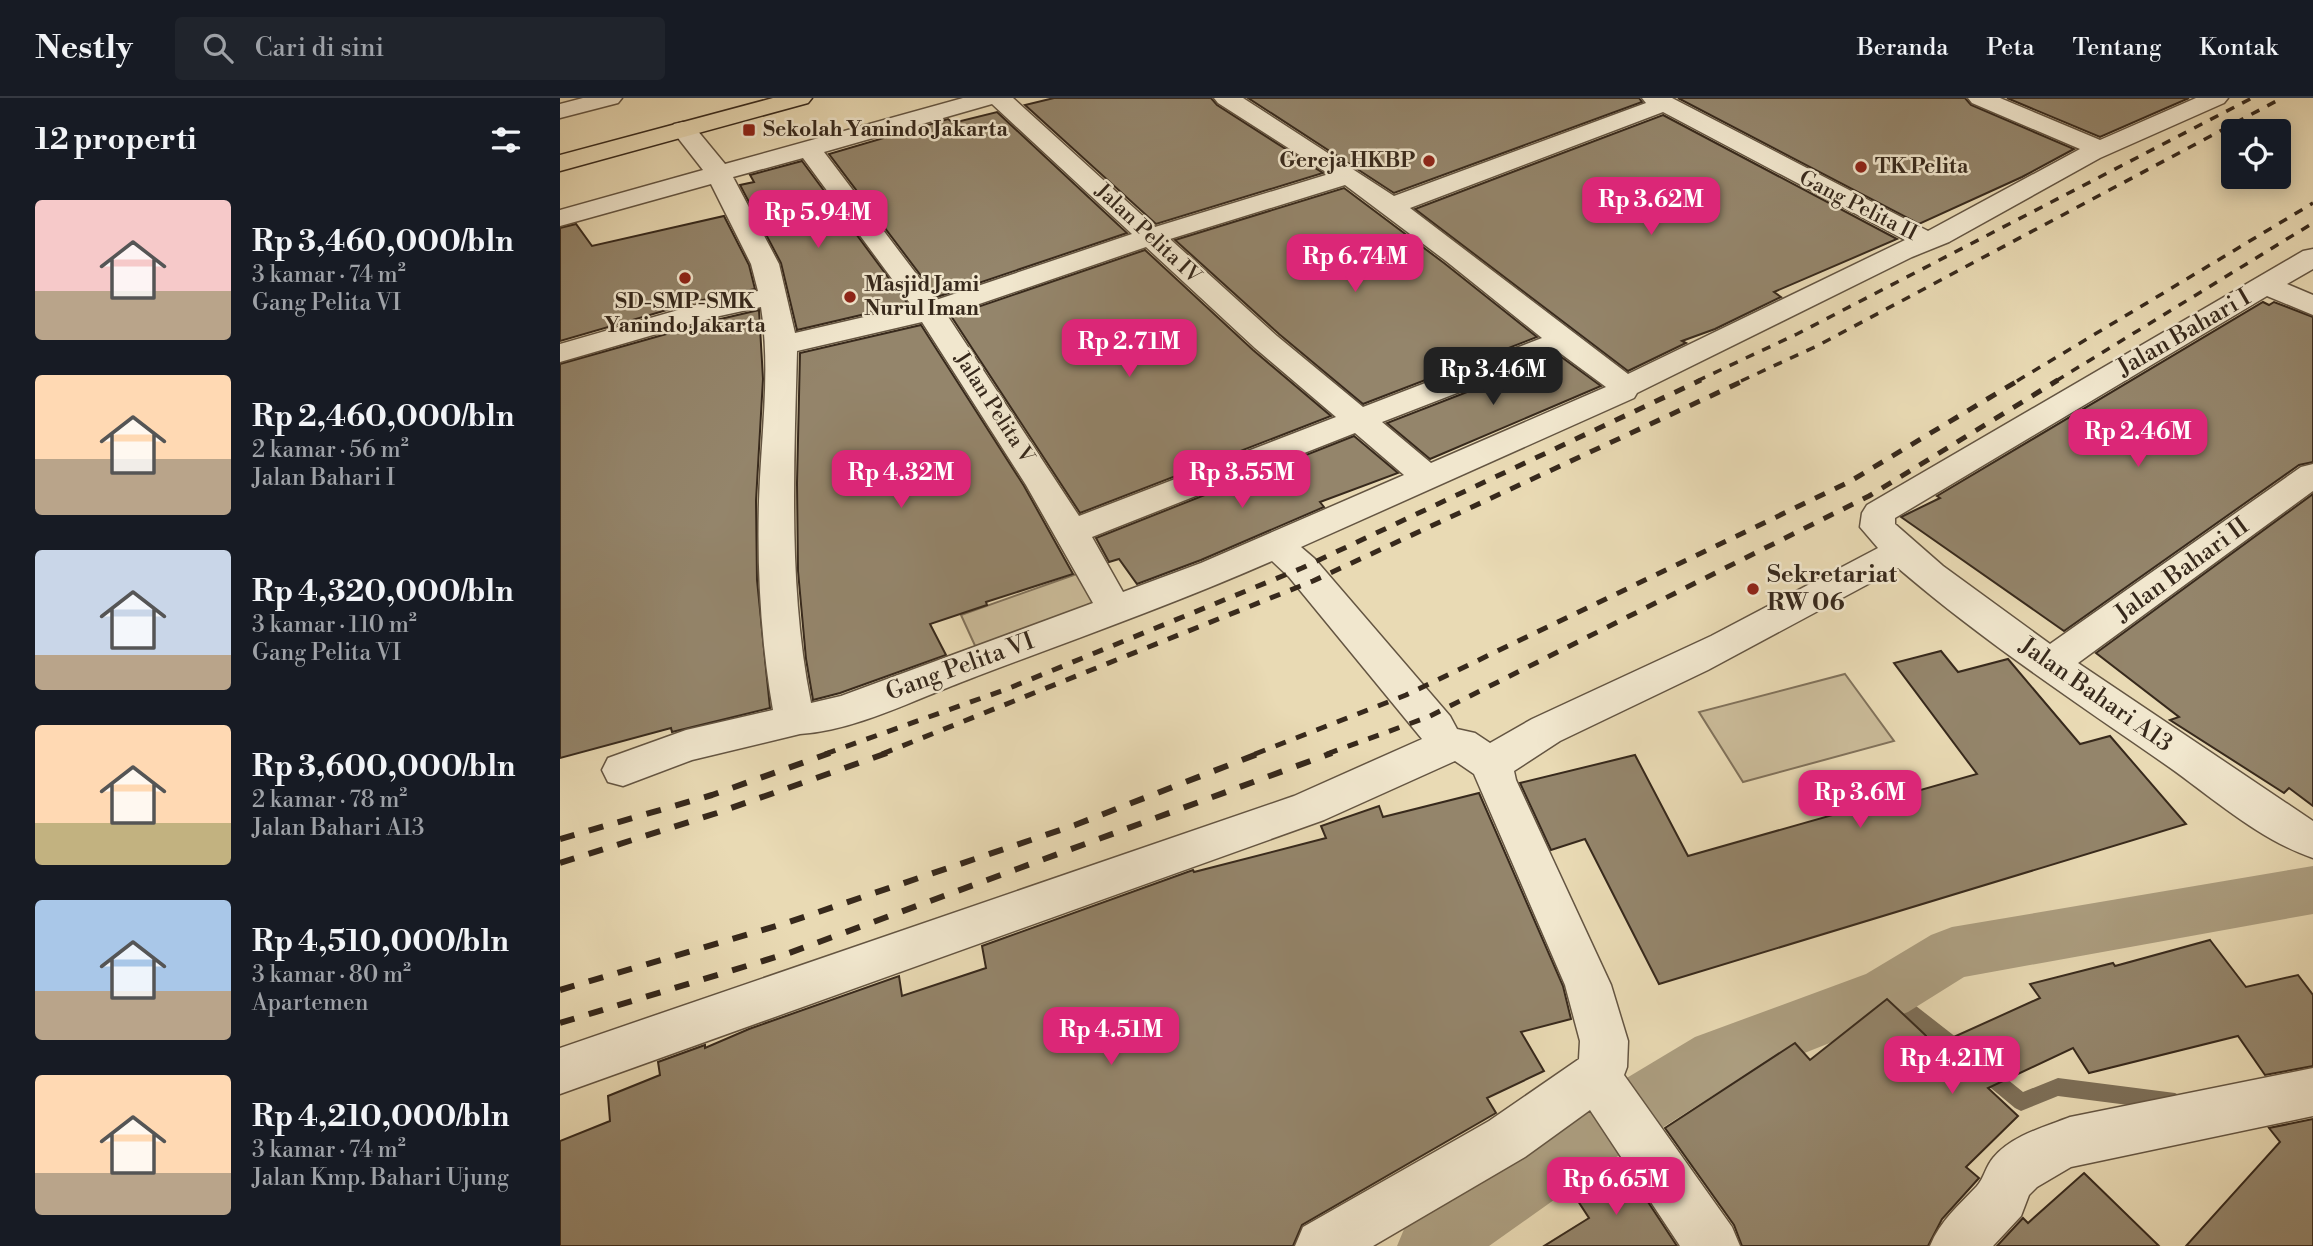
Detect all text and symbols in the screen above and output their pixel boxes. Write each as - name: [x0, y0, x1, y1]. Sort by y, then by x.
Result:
- search box: [175, 17, 665, 80]
- text: Nestly: [35, 28, 133, 69]
- icon: search: [199, 29, 237, 67]
- text: Cari di sini: [255, 32, 384, 64]
- text: Beranda: [1857, 33, 1948, 63]
- text: Peta: [1986, 33, 2034, 63]
- text: Tentang: [2072, 33, 2161, 63]
- text: Kontak: [2199, 33, 2278, 63]
- place label: Sekolah Yanindo Jakarta: [763, 117, 1008, 143]
- map controls: [2221, 119, 2291, 189]
- button: locate: [2221, 119, 2291, 189]
- text: 12 properti: [35, 121, 196, 159]
- icon: filters: [487, 121, 525, 159]
- marker: Sekolah Yanindo Jakarta: [741, 122, 757, 138]
- place label: Gereja HKBP: [1279, 148, 1415, 174]
- marker: Gereja HKBP: [1421, 153, 1437, 169]
- place label: TK Pelita: [1875, 154, 1969, 180]
- marker: TK Pelita: [1853, 159, 1869, 175]
- street label: Gang Pelita II: [1795, 165, 1921, 247]
- street label: Jalan Pelita IV: [1089, 178, 1207, 290]
- pin: Rp 3.62M: [1579, 178, 1723, 237]
- text: Rp 3.62M: [1598, 186, 1704, 214]
- pin: Rp 5.94M: [746, 190, 890, 250]
- text: Rp 5.94M: [765, 199, 871, 227]
- text: Rp 3,460,000/bln: [252, 223, 514, 261]
- icon: home: [91, 228, 175, 312]
- pin: Rp 6.74M: [1283, 234, 1427, 294]
- text: Rp 6.74M: [1303, 243, 1407, 271]
- text: 3 kamar · 74 m²: [252, 261, 406, 289]
- marker: SD-SMP-SMK Yanindo Jakarta: [677, 270, 693, 286]
- place label: Masjid Jami Nurul Iman: [864, 272, 979, 322]
- street label: Jalan Bahari I: [2111, 283, 2256, 384]
- text: Gang Pelita VI: [252, 289, 401, 317]
- place label: SD-SMP-SMK Yanindo Jakarta: [604, 289, 767, 339]
- marker: Masjid Jami Nurul Iman: [842, 289, 858, 305]
- pin: Rp 2.71M: [1057, 320, 1201, 379]
- text: Rp 2.71M: [1078, 328, 1180, 356]
- street label: Jalan Pelita V: [948, 347, 1040, 469]
- pin: Rp 3.46M: [1421, 348, 1565, 407]
- text: Rp 3.46M: [1440, 356, 1546, 384]
- text: Rp 2,460,000/bln: [252, 398, 514, 436]
- icon: home: [91, 403, 175, 487]
- pin: Rp 2.46M: [2066, 410, 2210, 469]
- text: Rp 2.46M: [2084, 418, 2192, 446]
- text: 2 kamar · 56 m²: [252, 436, 409, 464]
- pin: Rp 4.32M: [829, 450, 973, 510]
- pin: Rp 3.55M: [1170, 450, 1314, 510]
- text: Rp 4.32M: [848, 459, 954, 487]
- text: Rp 3.55M: [1189, 459, 1295, 487]
- text: Jalan Bahari I: [252, 464, 395, 492]
- street label: Jalan Bahari II: [2108, 511, 2255, 629]
- place label: Sekretariat RW 06: [1767, 560, 1898, 618]
- text: Rp 4,320,000/bln: [252, 573, 514, 611]
- icon: home: [91, 578, 175, 662]
- marker: Sekretariat RW 06: [1745, 581, 1761, 597]
- text: 3 kamar · 110 m²: [252, 611, 417, 639]
- street label: Gang Pelita VI: [882, 626, 1038, 708]
- street label: Jalan Bahari A13: [2013, 630, 2178, 759]
- text: Gang Pelita VI: [252, 639, 401, 667]
- text: Rp 3,600,000/bln: [252, 748, 515, 786]
- icon: home: [91, 753, 175, 837]
- pin: Rp 3.6M: [1795, 770, 1925, 830]
- text: Rp 3.6M: [1814, 779, 1906, 807]
- text: 2 kamar · 78 m²: [252, 786, 407, 814]
- text: Jalan Bahari A13: [252, 814, 425, 842]
- text: Rp 4,510,000/bln: [252, 923, 509, 961]
- icon: home: [91, 928, 175, 1012]
- text: 3 kamar · 80 m²: [252, 961, 411, 989]
- text: Apartemen: [252, 989, 368, 1017]
- pin: Rp 4.51M: [1039, 1007, 1183, 1067]
- text: Rp 4.51M: [1059, 1016, 1163, 1044]
- pin: Rp 4.21M: [1880, 1037, 2024, 1096]
- text: Rp 4.21M: [1900, 1045, 2004, 1073]
- text: Rp 4,210,000/bln: [252, 1098, 509, 1136]
- icon: home: [91, 1103, 175, 1187]
- text: 3 kamar · 74 m²: [252, 1136, 406, 1164]
- pin: Rp 6.65M: [1544, 1158, 1688, 1217]
- text: Jalan Kmp. Bahari Ujung: [252, 1164, 509, 1192]
- text: Rp 6.65M: [1563, 1166, 1669, 1194]

